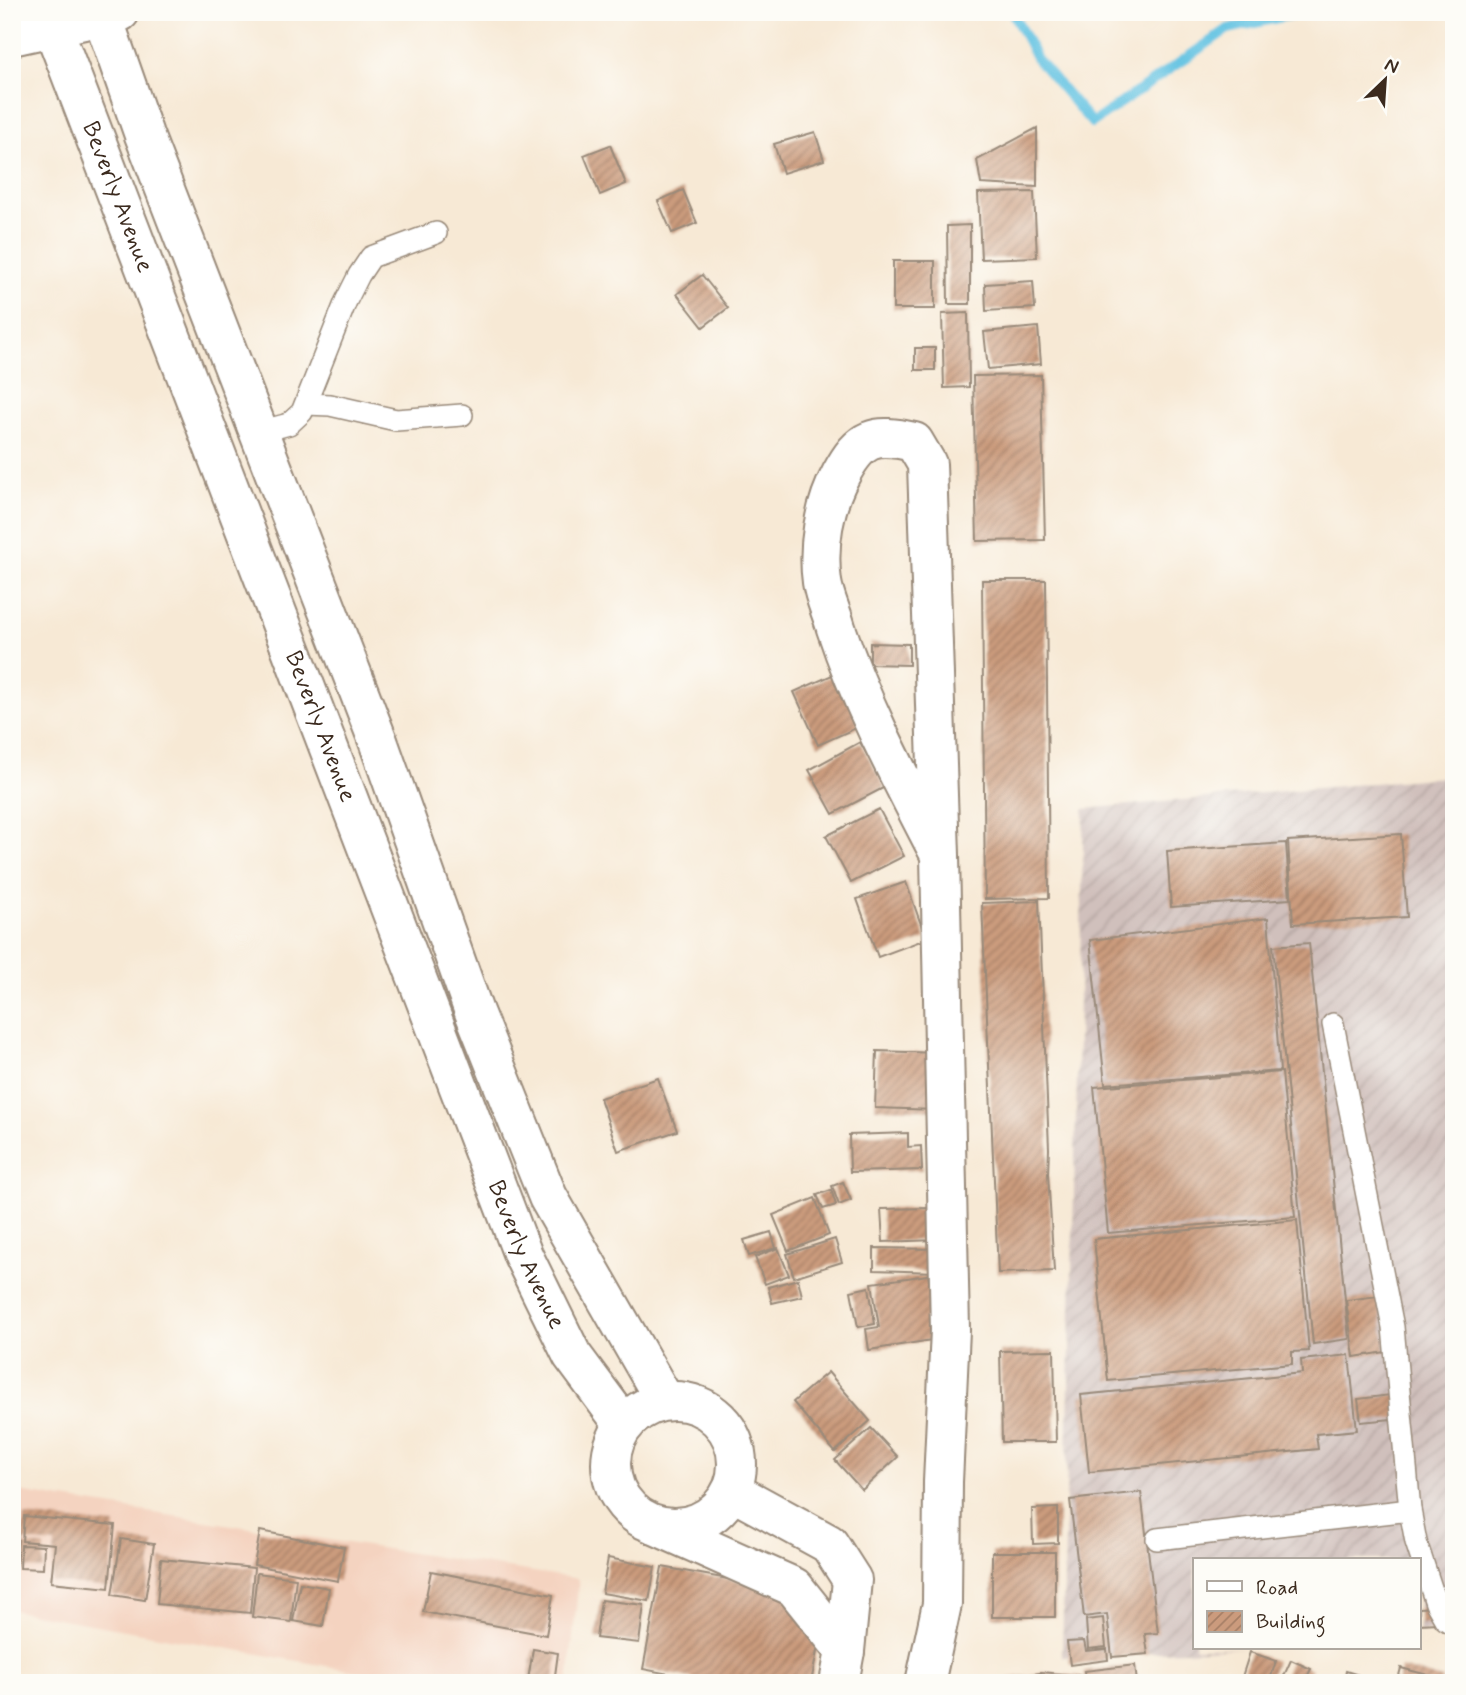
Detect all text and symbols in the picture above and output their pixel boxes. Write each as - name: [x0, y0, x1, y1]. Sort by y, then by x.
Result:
- north arrow: [1350, 46, 1420, 116]
- text: N: [1381, 52, 1403, 80]
- street label: Beverly Avenue: [75, 117, 161, 277]
- street label: Beverly Avenue: [278, 647, 364, 806]
- street label: Beverly Avenue: [480, 1176, 572, 1334]
- legend: [1193, 1558, 1420, 1650]
- text: Road: [1256, 1574, 1298, 1602]
- text: Building: [1256, 1608, 1326, 1638]

